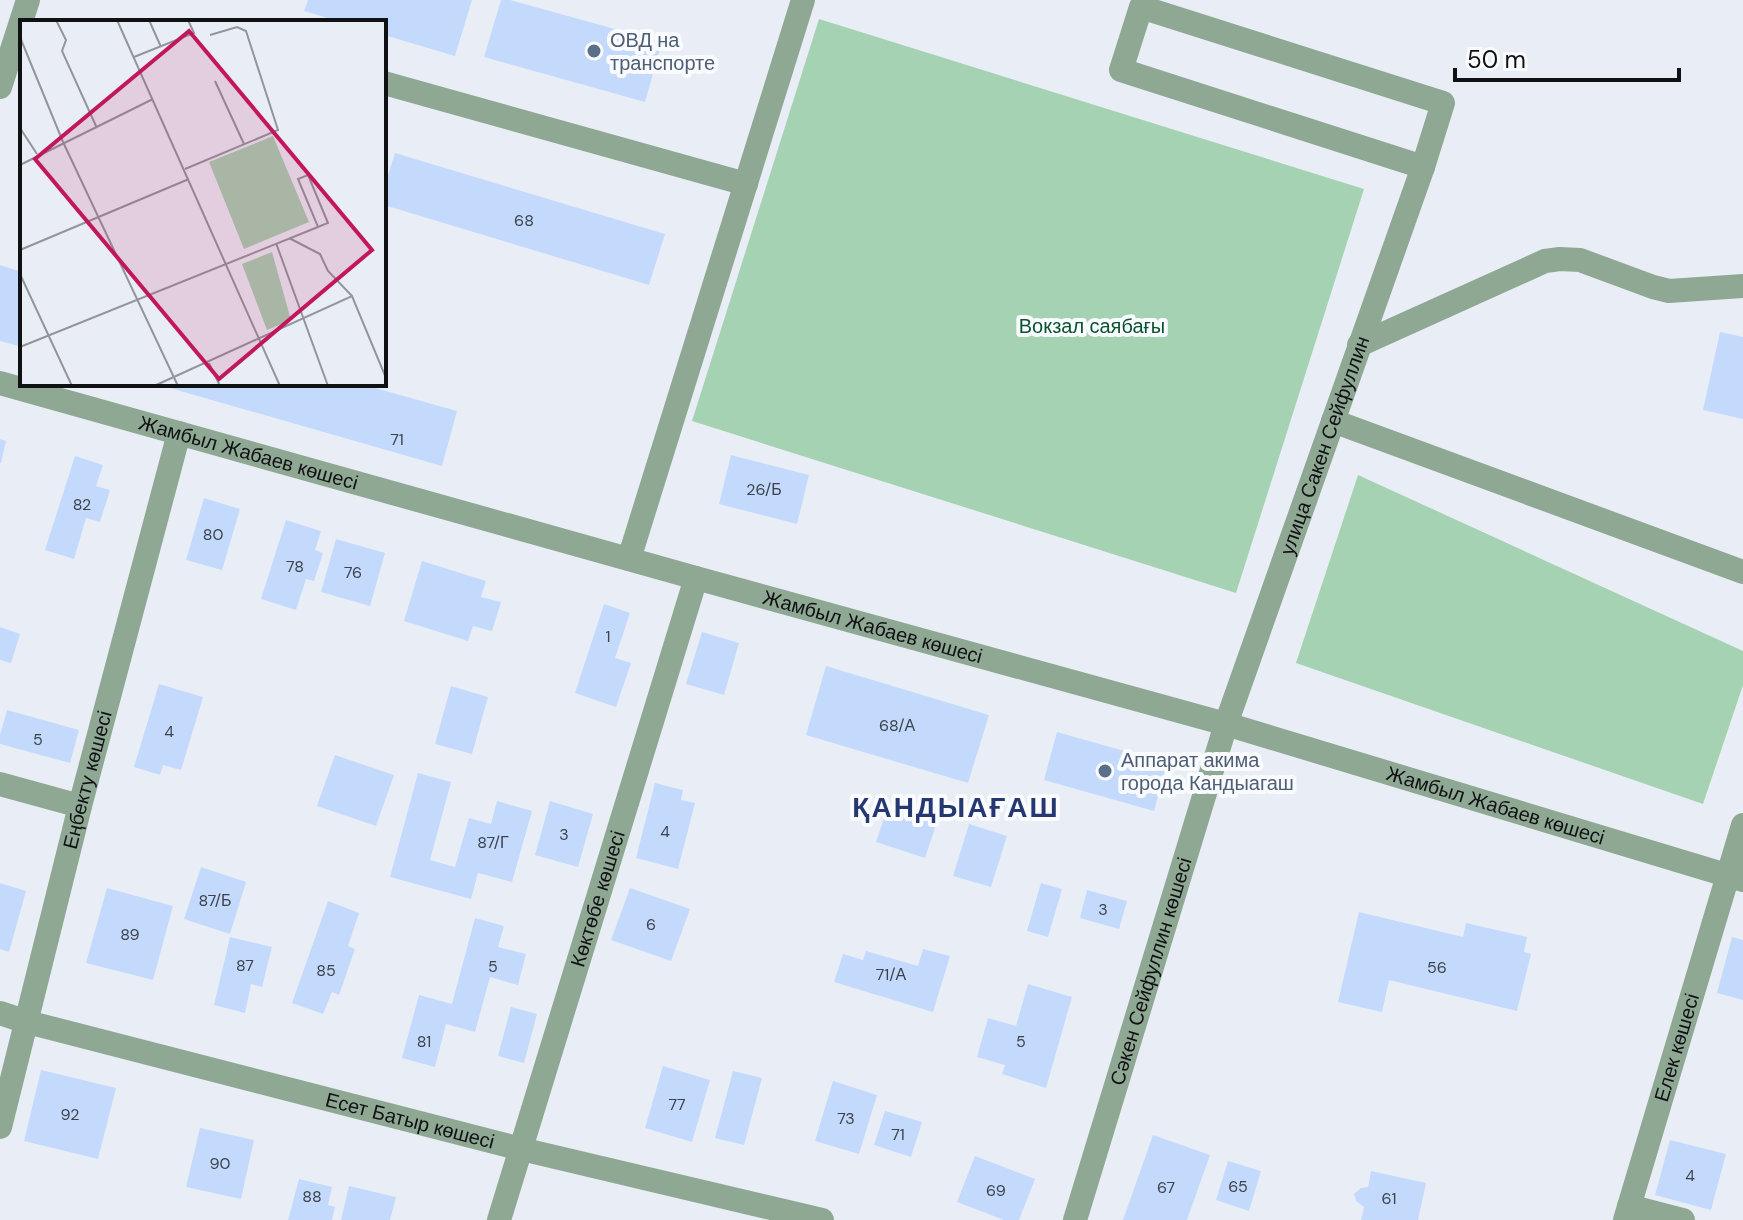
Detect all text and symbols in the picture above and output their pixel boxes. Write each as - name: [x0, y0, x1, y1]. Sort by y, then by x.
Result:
- inset map: [20, 20, 386, 386]
- place label: ОВД на транспорте: [610, 27, 715, 76]
- scale bar: [1455, 32, 1679, 82]
- marker: ОВД на транспорте: [585, 42, 603, 60]
- text: 50 m: [1467, 44, 1526, 75]
- house number: 68: [514, 210, 534, 231]
- park label: Вокзал саябағы: [1019, 313, 1165, 339]
- street label: улица Сакен Сейфуллин: [1274, 332, 1375, 558]
- street label: Жамбыл Жабаев көшесі: [136, 410, 361, 496]
- house number: 71: [390, 429, 404, 450]
- house number: 26/Б: [746, 479, 782, 500]
- house number: 82: [73, 494, 91, 515]
- house number: 80: [203, 524, 223, 545]
- house number: 78: [286, 556, 304, 577]
- house number: 76: [344, 562, 362, 583]
- street label: Жамбыл Жабаев көшесі: [760, 584, 985, 669]
- house number: 1: [606, 626, 611, 647]
- street label: Еңбекту көшесі: [57, 708, 118, 852]
- house number: 68/А: [879, 715, 915, 736]
- house number: 4: [164, 721, 174, 742]
- house number: 5: [33, 729, 43, 750]
- place label: Аппарат акима города Кандыагаш: [1121, 747, 1294, 796]
- street label: Жамбыл Жабаев көшесі: [1383, 760, 1608, 851]
- marker: Аппарат акима города Кандыагаш: [1096, 762, 1114, 780]
- district label: ҚАНДЫАҒАШ: [852, 789, 1060, 826]
- house number: 4: [660, 821, 670, 842]
- house number: 3: [559, 824, 569, 845]
- street label: Көктөбе көшесі: [564, 827, 631, 970]
- house number: 87/Г: [477, 832, 509, 853]
- street label: Сәкен Сейфуллин көшесі: [1104, 854, 1198, 1088]
- house number: 87/Б: [198, 890, 232, 911]
- house number: 3: [1098, 899, 1108, 920]
- house number: 6: [646, 914, 656, 935]
- house number: 89: [120, 924, 140, 945]
- house number: 87: [236, 955, 254, 976]
- house number: 5: [488, 956, 498, 977]
- house number: 56: [1427, 957, 1447, 978]
- house number: 85: [316, 960, 336, 981]
- house number: 71/А: [876, 964, 907, 985]
- street label: Елек көшесі: [1648, 990, 1705, 1105]
- house number: 81: [417, 1031, 431, 1052]
- house number: 5: [1016, 1031, 1026, 1052]
- street label: Есет Батыр көшесі: [323, 1086, 497, 1155]
- house number: 77: [668, 1094, 686, 1115]
- house number: 92: [61, 1104, 80, 1125]
- house number: 73: [837, 1108, 855, 1129]
- house number: 71: [891, 1124, 905, 1145]
- house number: 90: [210, 1153, 231, 1174]
- house number: 4: [1685, 1165, 1695, 1186]
- house number: 65: [1228, 1176, 1248, 1197]
- house number: 67: [1157, 1177, 1175, 1198]
- house number: 69: [986, 1180, 1006, 1201]
- house number: 88: [302, 1186, 322, 1207]
- house number: 61: [1381, 1188, 1397, 1209]

